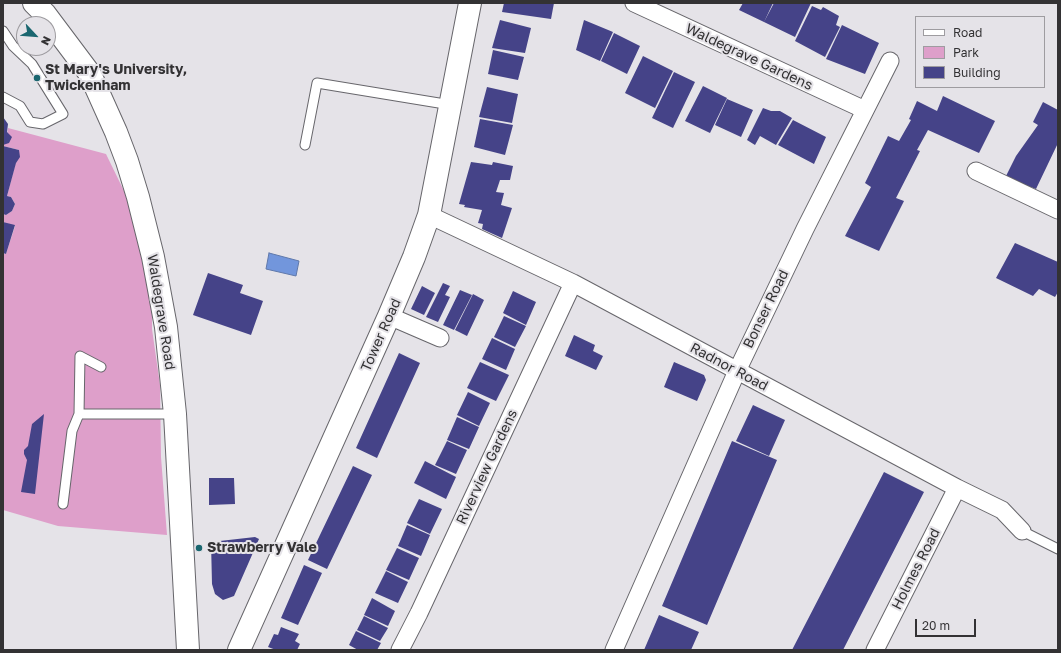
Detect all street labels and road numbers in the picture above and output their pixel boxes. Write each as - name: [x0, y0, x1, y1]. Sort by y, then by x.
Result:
- street label: Waldegrave Gardens: [683, 20, 815, 94]
- street label: Waldegrave Road: [144, 253, 178, 371]
- street label: Bonser Road: [740, 267, 792, 351]
- street label: Tower Road: [357, 296, 405, 374]
- street label: Radnor Road: [687, 339, 771, 395]
- street label: Riverview Gardens: [453, 407, 521, 527]
- street label: Holmes Road: [888, 525, 944, 613]

